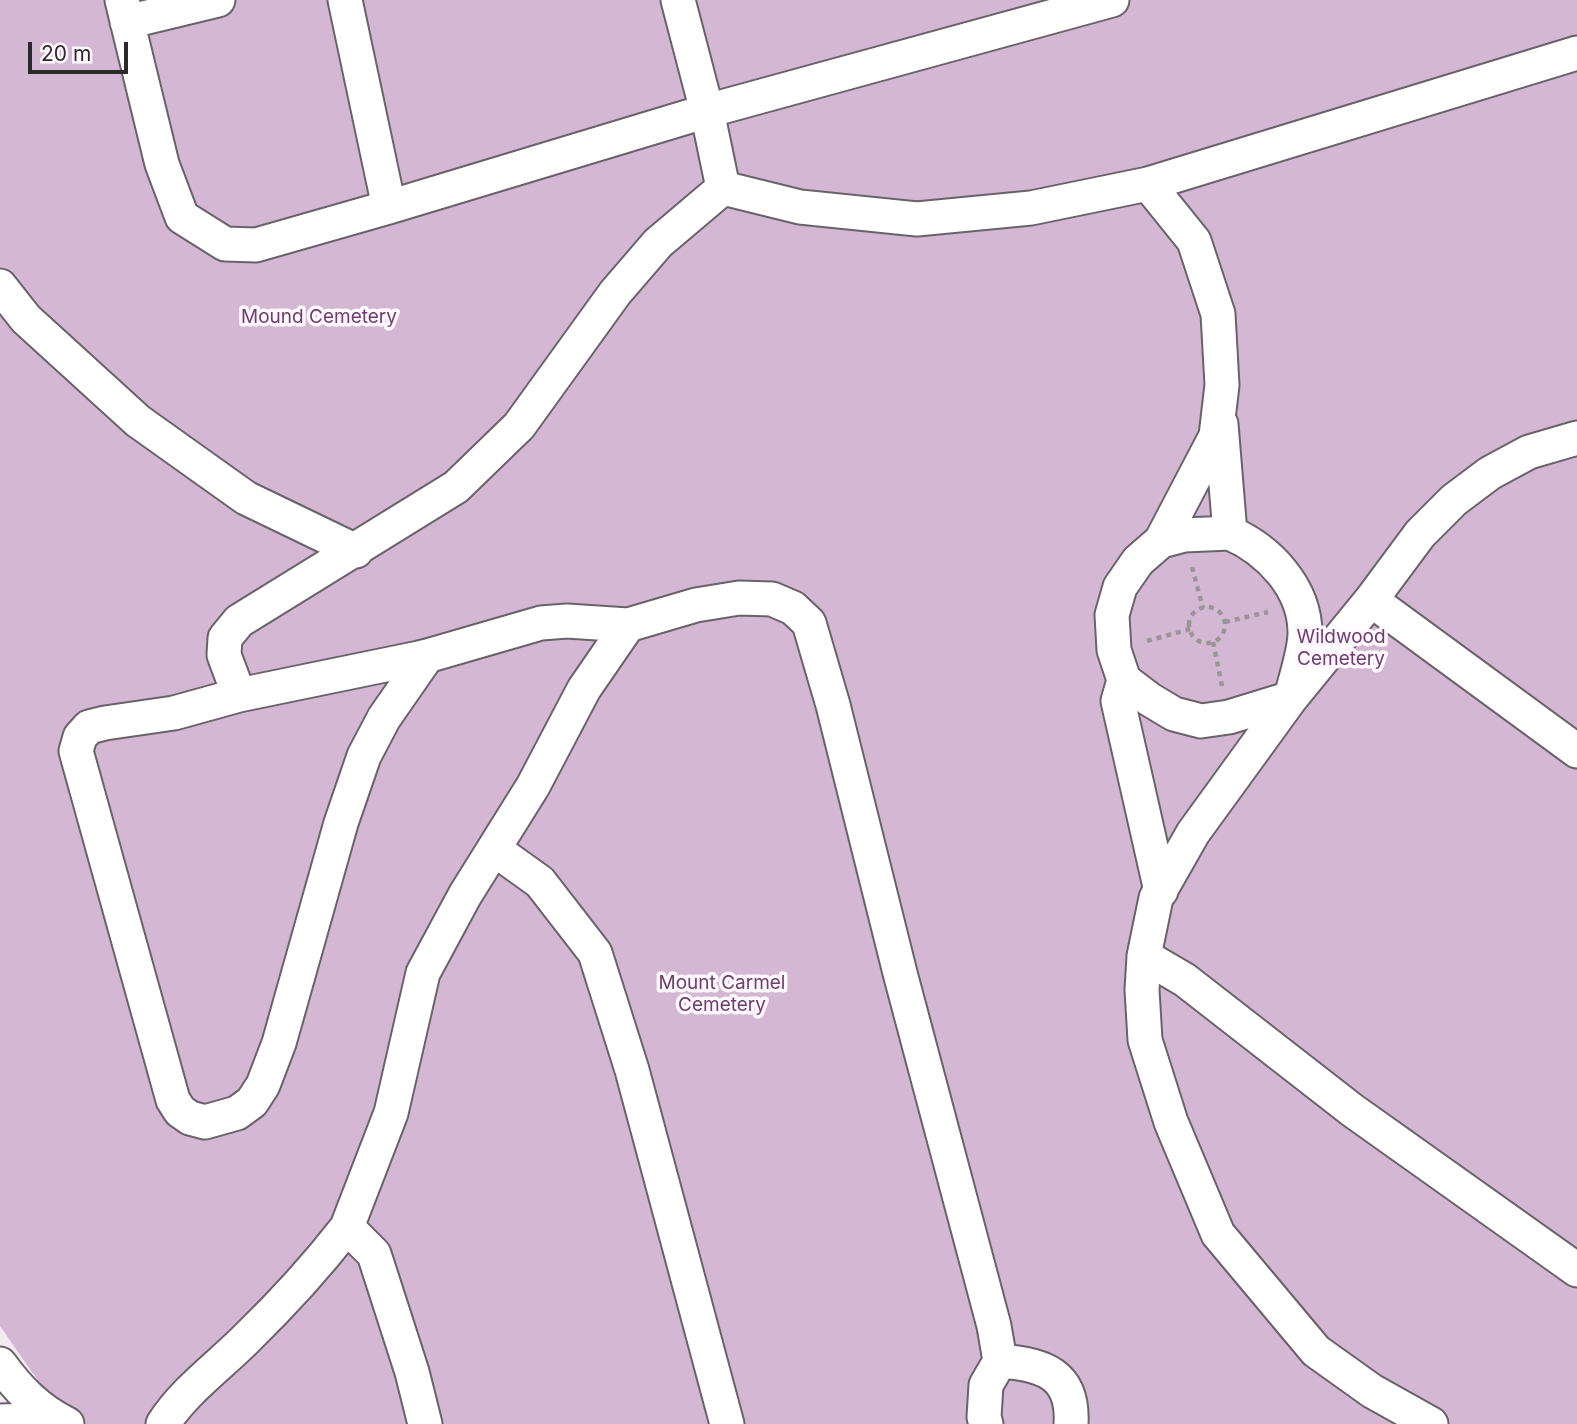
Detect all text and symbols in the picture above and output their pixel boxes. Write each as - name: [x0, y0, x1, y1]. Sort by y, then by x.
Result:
- scale bar: [32, 28, 131, 72]
- text: 20 m: [41, 41, 91, 66]
- park label: Mound Cemetery: [241, 306, 397, 328]
- park label: Wildwood Cemetery: [1296, 626, 1386, 670]
- park label: Mount Carmel Cemetery: [659, 972, 785, 1016]

